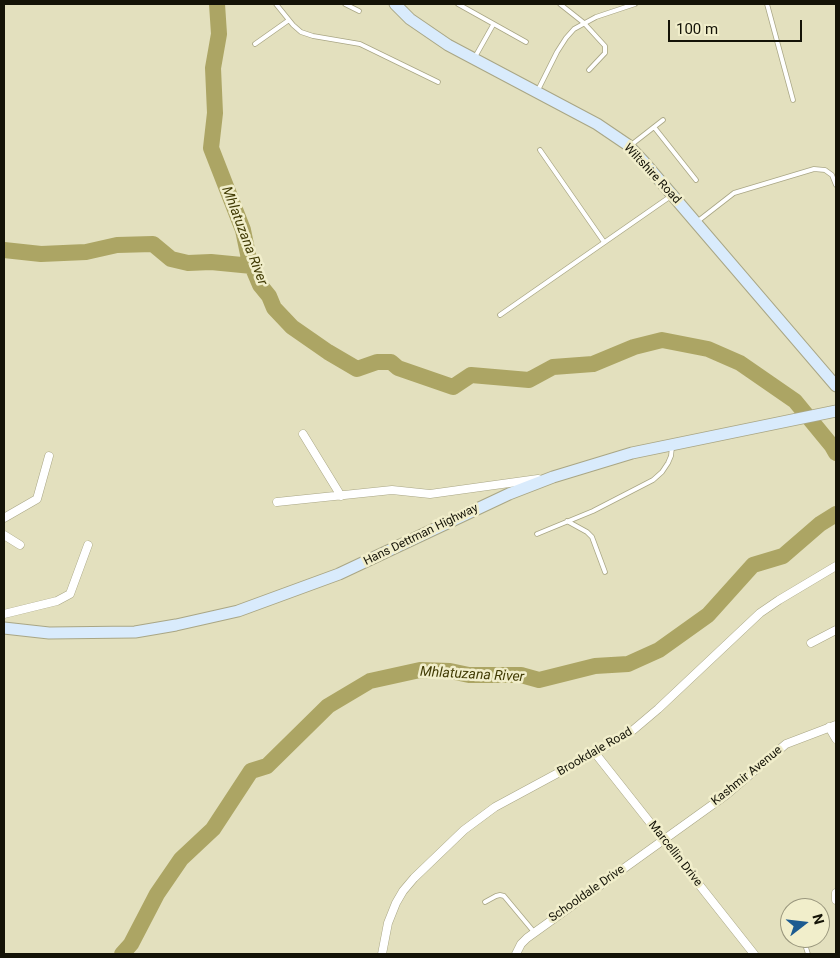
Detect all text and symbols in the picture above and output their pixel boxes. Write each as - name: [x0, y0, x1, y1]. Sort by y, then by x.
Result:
- scale bar: [670, 10, 804, 42]
- text: 100 m: [676, 20, 718, 38]
- street label: Wiltshire Road: [620, 141, 684, 207]
- water label: Mhlatuzana River: [217, 184, 271, 288]
- street label: Hans Dettman Highway: [361, 501, 481, 569]
- water label: Mhlatuzana River: [419, 664, 525, 686]
- street label: Brookdale Road: [555, 725, 635, 779]
- street label: Kashmir Avenue: [709, 743, 785, 809]
- street label: Marcellin Drive: [645, 818, 705, 890]
- street label: Schooldale Drive: [546, 863, 628, 925]
- north arrow: [780, 898, 830, 948]
- text: N: [809, 912, 828, 926]

